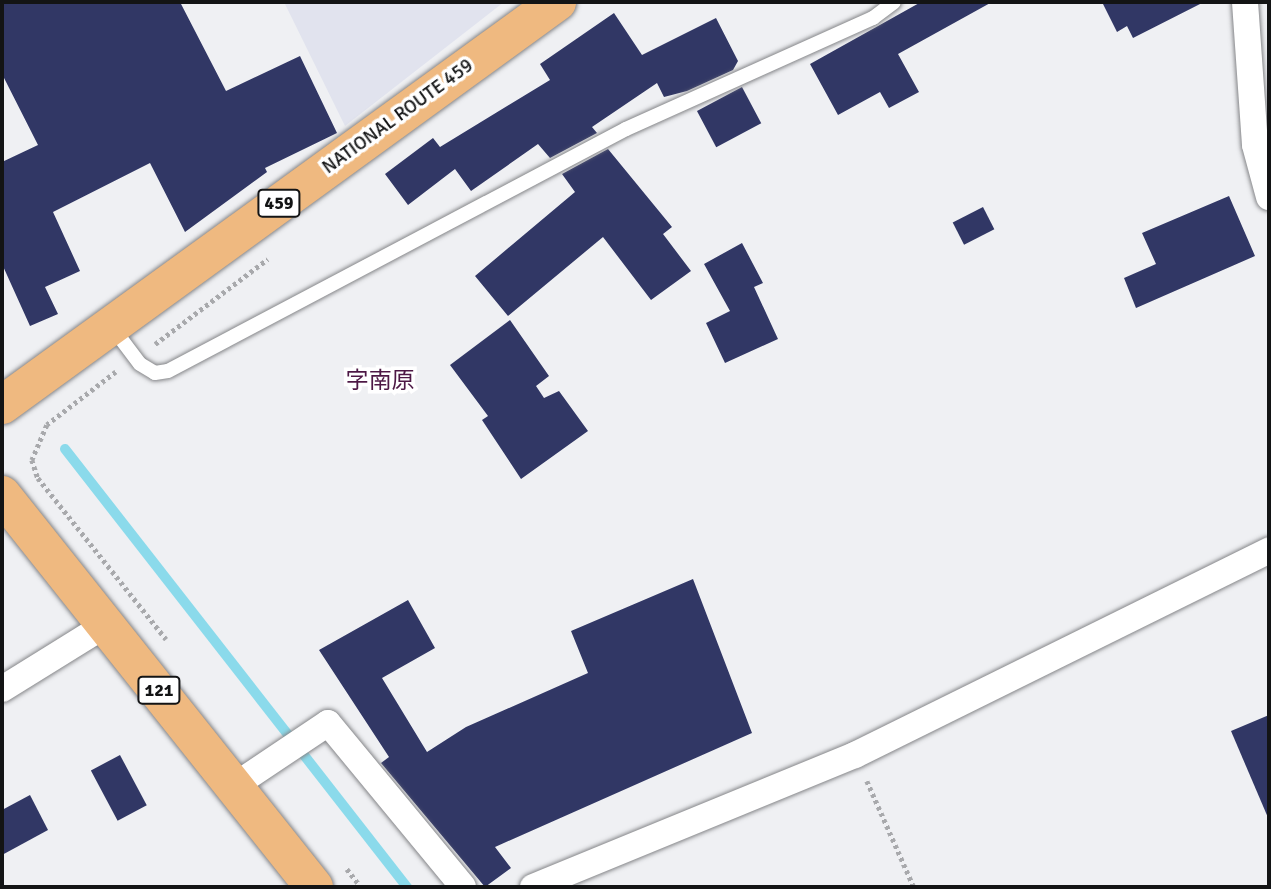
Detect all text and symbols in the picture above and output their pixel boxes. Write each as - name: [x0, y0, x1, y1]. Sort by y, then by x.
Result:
- street label: NATIONAL ROUTE 459: [318, 55, 478, 179]
- road number: 459: [256, 188, 302, 218]
- district label: 字南原: [346, 367, 414, 395]
- road number: 121: [136, 676, 182, 704]

